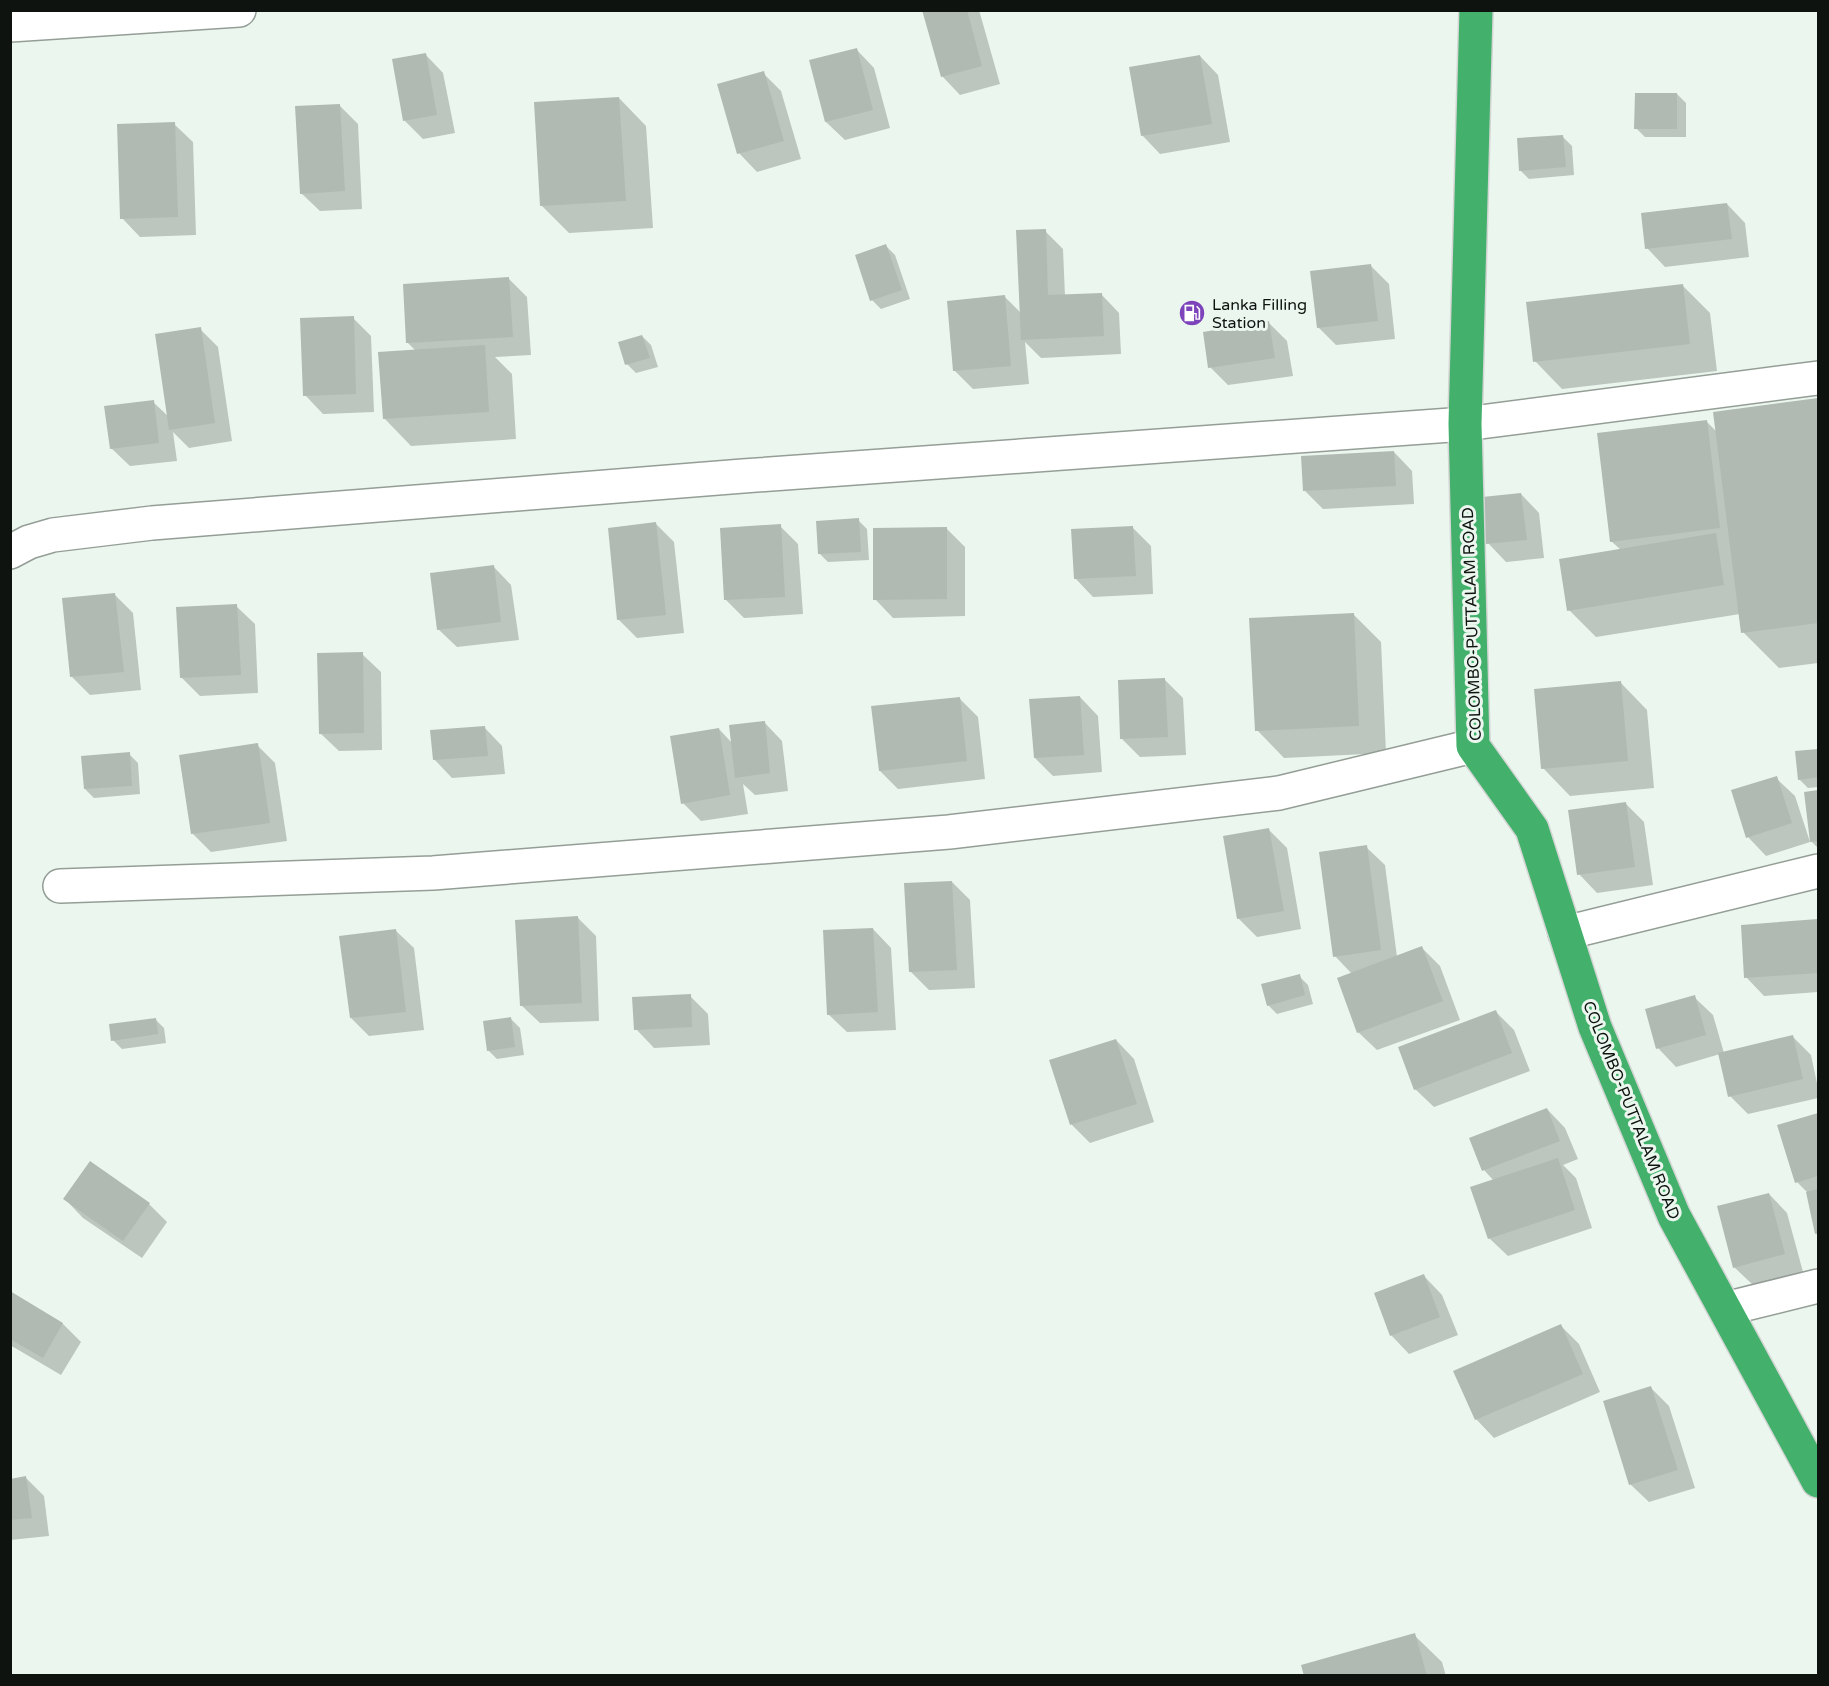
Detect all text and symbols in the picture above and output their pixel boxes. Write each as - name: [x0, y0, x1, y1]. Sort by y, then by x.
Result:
- place label: Lanka Filling Station: [1212, 295, 1307, 333]
- fuel station icon: Lanka Filling Station: [1177, 298, 1207, 328]
- street label: COLOMBO-PUTTALAM ROAD: [1458, 507, 1486, 741]
- street label: COLOMBO-PUTTALAM ROAD: [1578, 998, 1684, 1223]

